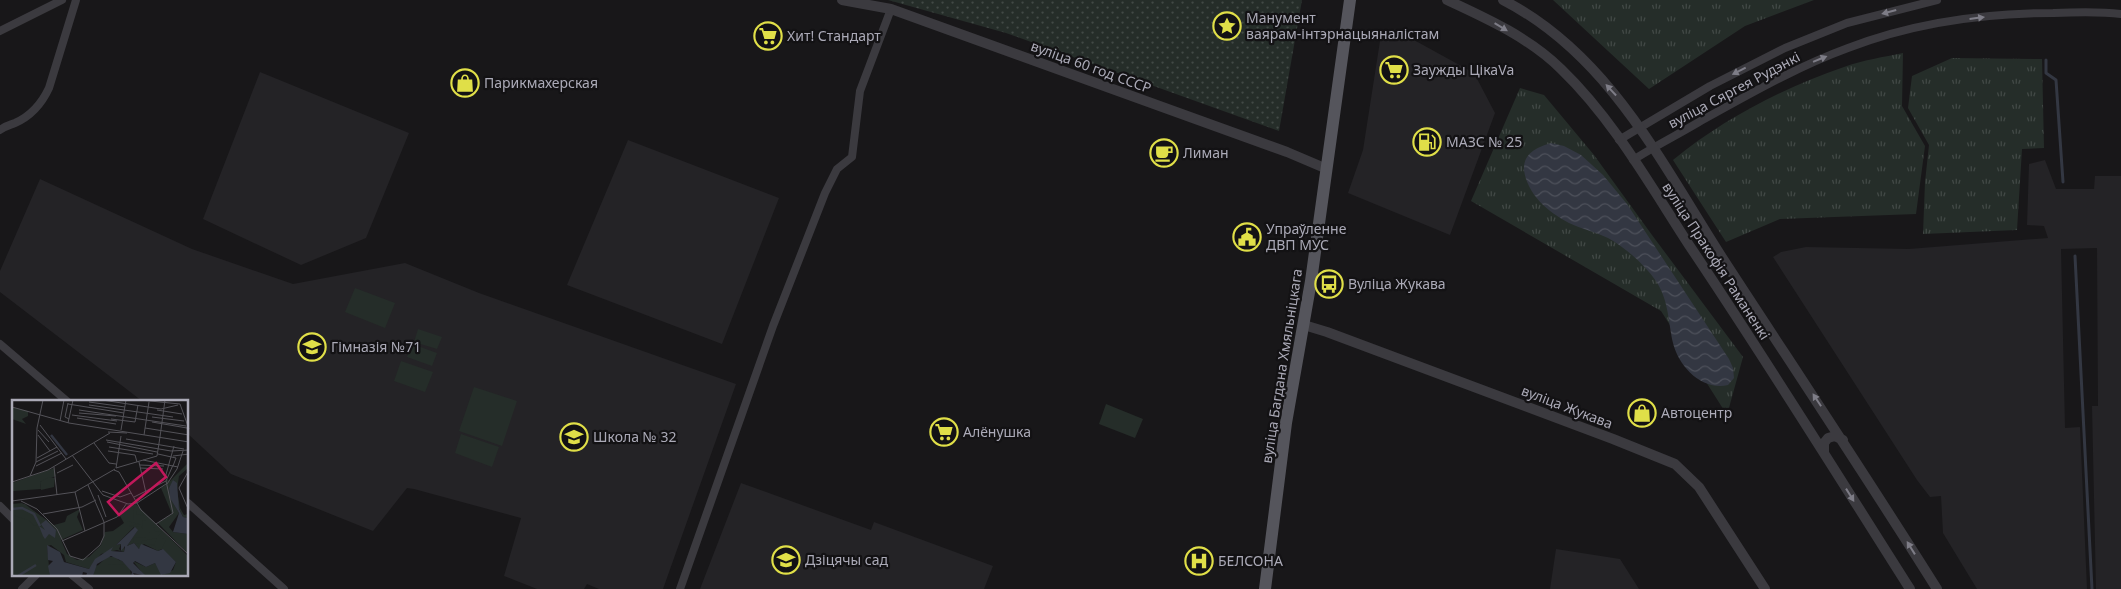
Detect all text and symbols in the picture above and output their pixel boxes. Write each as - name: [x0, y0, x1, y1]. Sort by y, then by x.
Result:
- place label: Манумент ваярам-інтэрнацыяналістам: [1246, 8, 1439, 43]
- one-way arrow: [1882, 8, 1897, 16]
- place icon: Манумент ваярам-інтэрнацыяналістам: [1212, 11, 1242, 41]
- one-way arrow: [1969, 14, 1985, 22]
- supermarket icon: Хит! Стандарт: [753, 21, 783, 51]
- one-way arrow: [1494, 23, 1508, 32]
- place label: Хит! Стандарт: [787, 26, 881, 45]
- street label: вуліца 60 год СССР: [1028, 36, 1154, 97]
- street label: вуліца Сяргея Рудэнкі: [1664, 47, 1803, 132]
- supermarket icon: Заужды ЦікаVа: [1379, 55, 1409, 85]
- one-way arrow: [1813, 55, 1828, 63]
- place label: Заужды ЦікаVа: [1413, 60, 1514, 79]
- one-way arrow: [1731, 67, 1746, 75]
- shop icon: Парикмахерская: [450, 68, 480, 98]
- place label: Парикмахерская: [484, 73, 598, 92]
- one-way arrow: [1605, 84, 1617, 96]
- fuel station icon: МАЗС № 25: [1412, 127, 1442, 157]
- place label: МАЗС № 25: [1446, 132, 1522, 151]
- cafe icon: Лиман: [1149, 138, 1179, 168]
- place label: Лиман: [1183, 143, 1229, 162]
- street label: вуліца Пракофія Раманенкі: [1658, 178, 1775, 343]
- place label: Упраўленне ДВП МУС: [1266, 219, 1347, 254]
- public building icon: Упраўленне ДВП МУС: [1232, 222, 1262, 252]
- street label: вуліца Багдана Хмяльніцкага: [1257, 267, 1306, 465]
- bus stop icon: Вуліца Жукава: [1314, 269, 1344, 299]
- place label: Вуліца Жукава: [1348, 274, 1446, 293]
- school or university icon: Гімназія №71: [297, 332, 327, 362]
- place label: Гімназія №71: [331, 337, 421, 356]
- street label: вуліца Жукава: [1519, 380, 1616, 433]
- one-way arrow: [1812, 394, 1822, 407]
- shop icon: Автоцентр: [1627, 398, 1657, 428]
- inset map: [12, 400, 189, 576]
- place label: Автоцентр: [1661, 403, 1732, 422]
- supermarket icon: Алёнушка: [929, 417, 959, 447]
- school or university icon: Школа № 32: [559, 422, 589, 452]
- place label: Алёнушка: [963, 422, 1031, 441]
- place label: Школа № 32: [593, 427, 677, 446]
- one-way arrow: [1846, 488, 1855, 502]
- one-way arrow: [1907, 541, 1916, 554]
- school or university icon: Дзіцячы сад: [771, 545, 801, 575]
- hospital icon: БЕЛСОНА: [1184, 546, 1214, 576]
- place label: Дзіцячы сад: [805, 550, 888, 569]
- place label: БЕЛСОНА: [1218, 551, 1283, 570]

